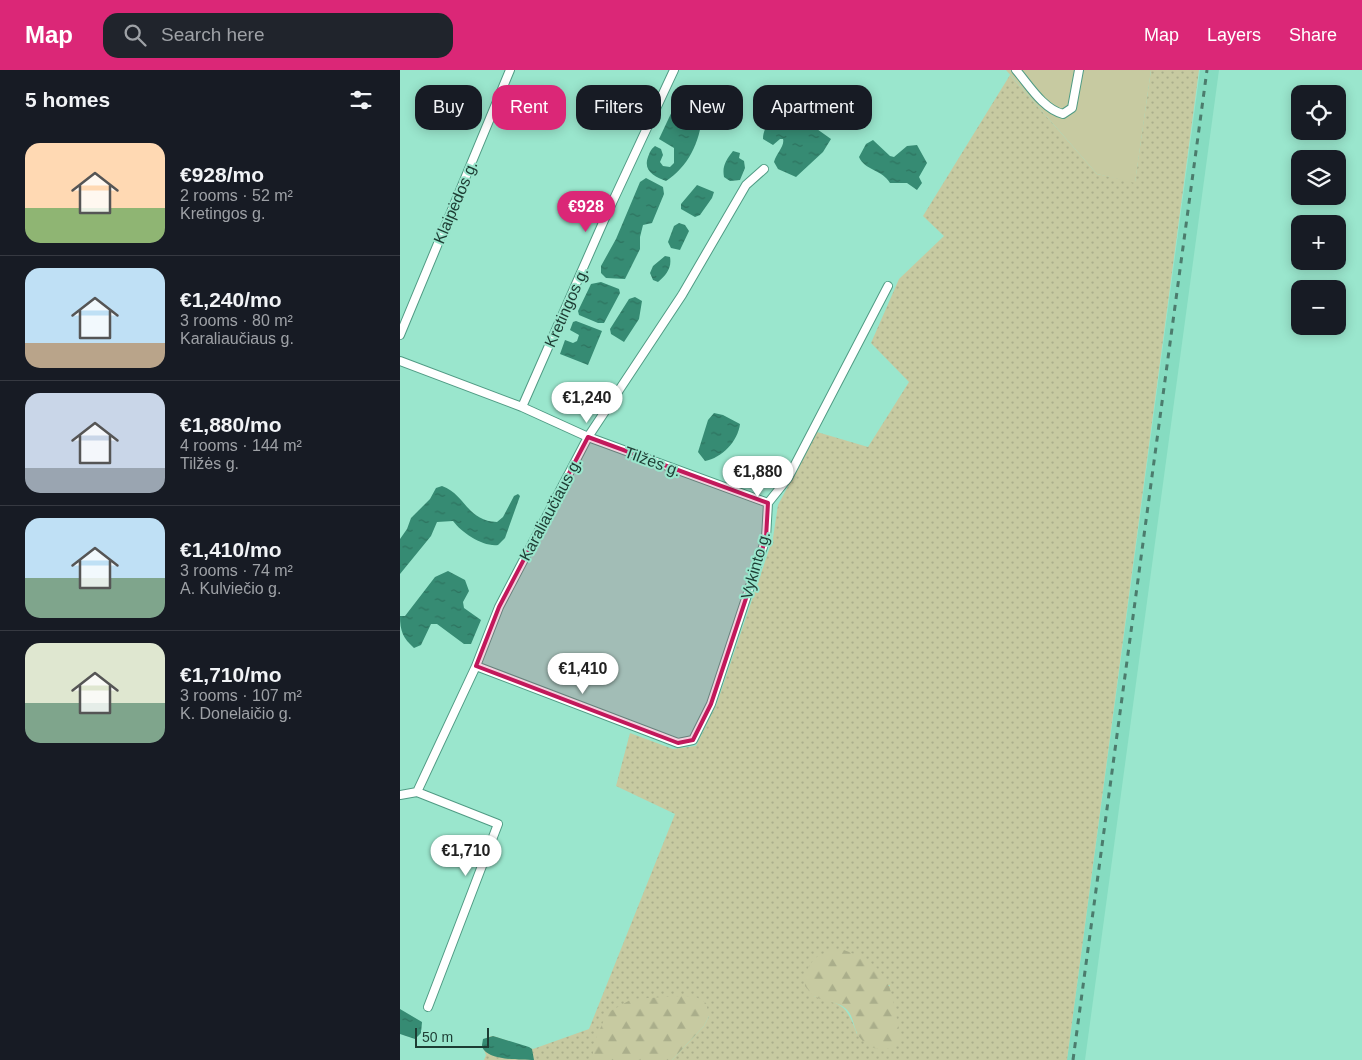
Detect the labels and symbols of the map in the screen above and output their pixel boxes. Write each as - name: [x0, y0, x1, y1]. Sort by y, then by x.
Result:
- street label: Klaipėdos g.: [430, 158, 480, 246]
- pin: €928: [556, 190, 616, 233]
- street label: Kretingos g.: [541, 265, 592, 350]
- pin: €1,240: [546, 382, 628, 424]
- street label: Tilžės g.: [622, 443, 683, 480]
- street label: Karaliaučiaus g.: [516, 455, 585, 563]
- pin: €1,880: [717, 456, 799, 498]
- street label: Vykinto g.: [738, 529, 773, 601]
- pin: €1,410: [542, 652, 624, 695]
- pin: €1,710: [425, 834, 507, 877]
- scale bar: [415, 1025, 489, 1048]

